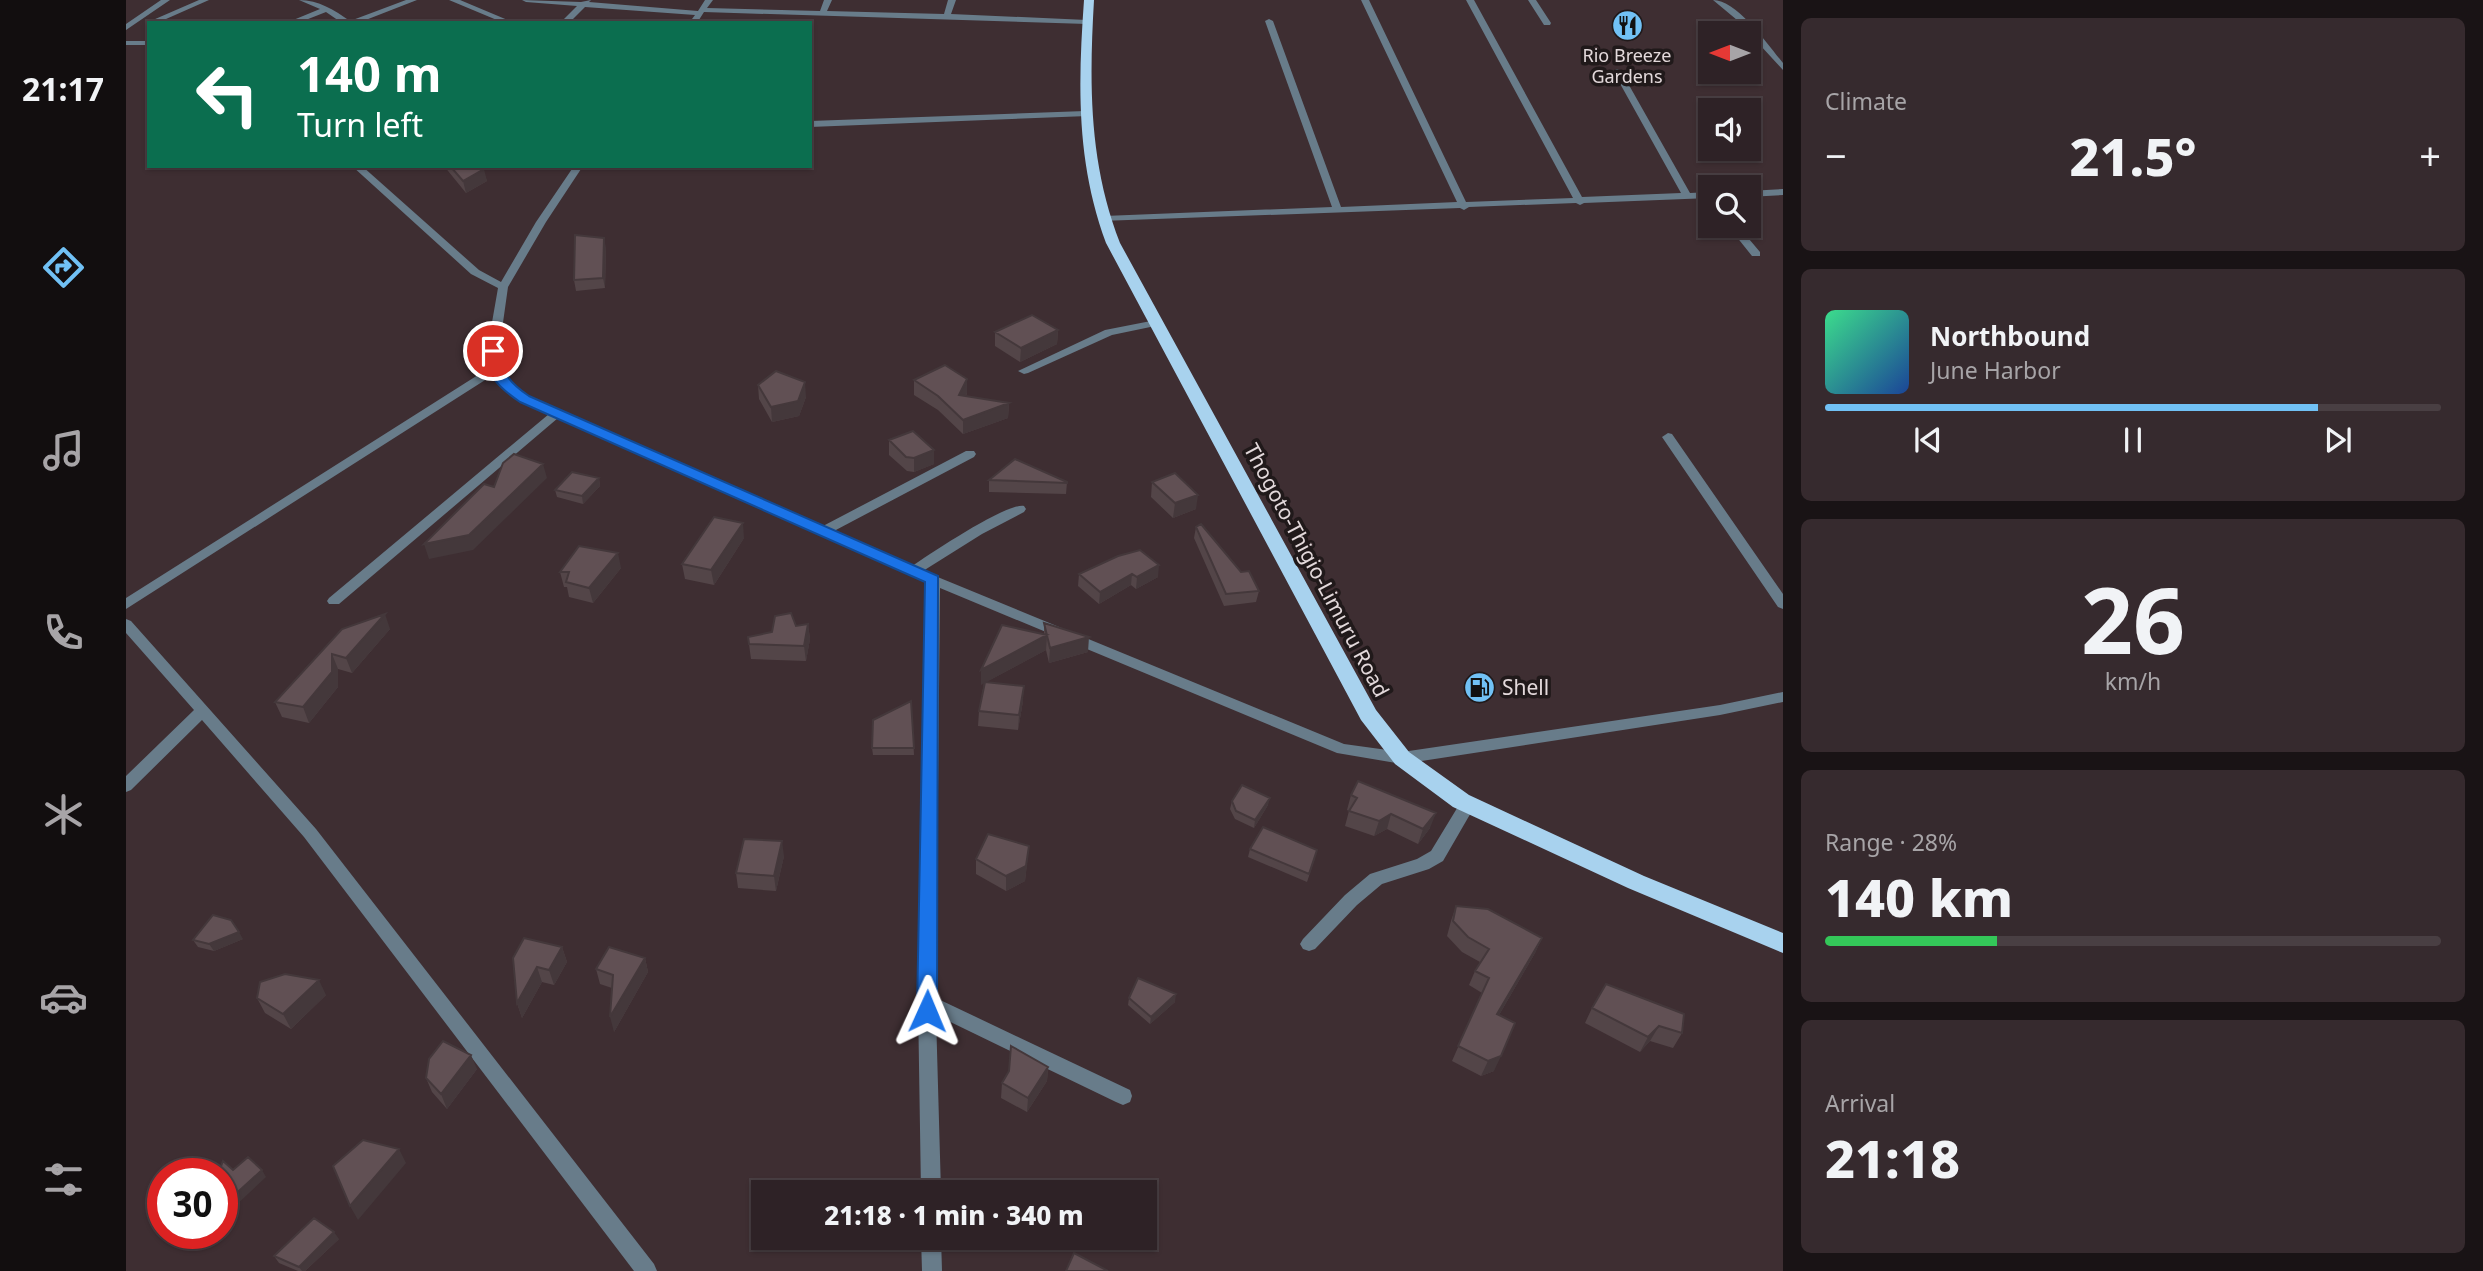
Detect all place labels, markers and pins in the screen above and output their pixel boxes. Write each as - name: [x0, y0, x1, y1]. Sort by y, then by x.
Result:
- restaurant icon: Rio Breeze Gardens: [1610, 8, 1644, 42]
- place label: Rio Breeze Gardens: [1583, 43, 1671, 88]
- pin: [463, 321, 523, 381]
- fuel station icon: Shell: [1462, 670, 1496, 704]
- place label: Shell: [1502, 673, 1549, 701]

